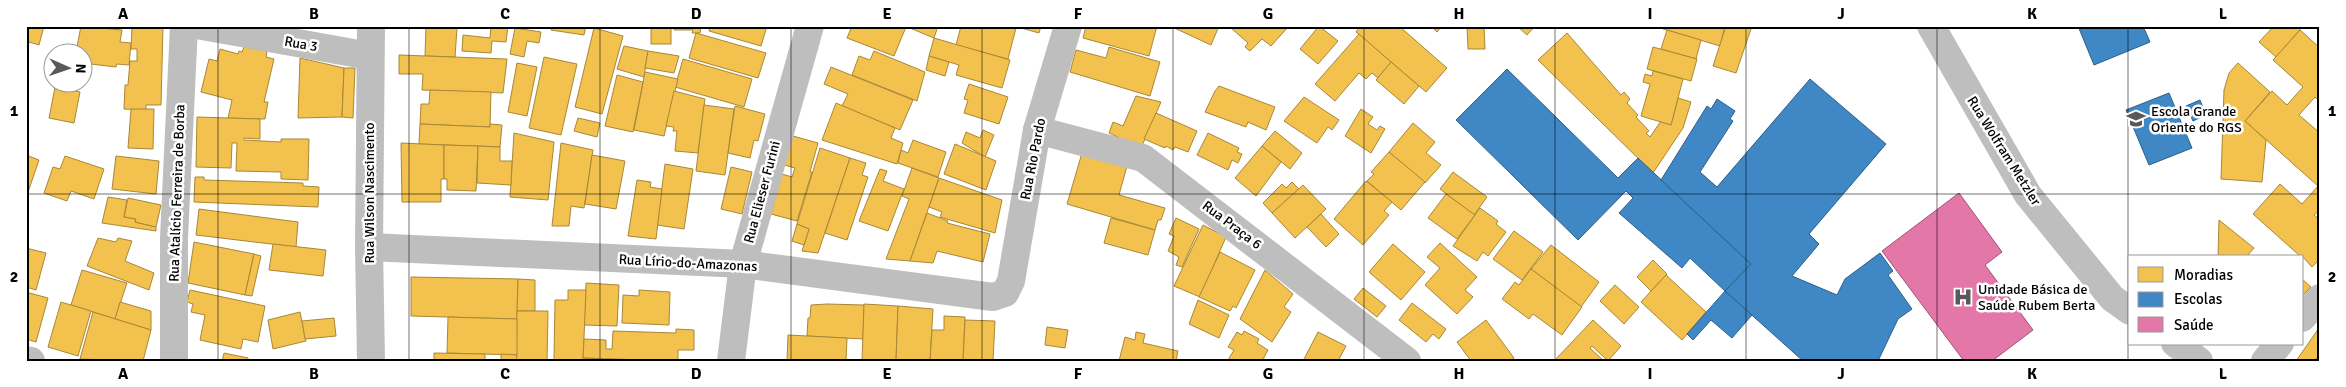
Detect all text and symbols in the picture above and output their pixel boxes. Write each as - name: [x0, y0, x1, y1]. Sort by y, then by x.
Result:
- text: A: [118, 4, 129, 24]
- text: B: [309, 4, 319, 24]
- text: C: [500, 4, 510, 24]
- text: D: [691, 4, 702, 24]
- text: E: [882, 4, 892, 24]
- text: F: [1074, 4, 1083, 24]
- text: G: [1263, 4, 1273, 24]
- text: H: [1454, 4, 1464, 24]
- text: I: [1647, 4, 1653, 24]
- text: J: [1837, 4, 1845, 24]
- text: K: [2027, 4, 2037, 24]
- text: L: [2219, 4, 2228, 24]
- street label: Rua 3: [283, 33, 319, 55]
- north arrow: [42, 42, 92, 92]
- text: N: [72, 63, 89, 74]
- street label: Rua Wolfram Metzler: [1963, 93, 2045, 210]
- text: 1: [10, 101, 19, 121]
- text: 1: [2328, 101, 2337, 121]
- place label: Escola Grande Oriente do RGS: [2151, 103, 2242, 136]
- street label: Rua Atalício Ferreira de Borba: [165, 104, 189, 282]
- school or university icon: Escola Grande Oriente do RGS: [2125, 108, 2147, 130]
- street label: Rua Rio Pardo: [1017, 117, 1049, 201]
- street label: Rua Wilson Nascimento: [361, 123, 378, 264]
- street label: Rua Elieser Furini: [740, 139, 784, 245]
- street label: Rua Praça 6: [1199, 197, 1265, 253]
- street label: Rua Lírio-do-Amazonas: [618, 251, 758, 275]
- legend: [2128, 255, 2304, 344]
- text: Moradias: [2174, 266, 2233, 284]
- text: 2: [10, 267, 18, 287]
- text: 2: [2328, 267, 2336, 287]
- place label: Unidade Básica de Saúde Rubem Berta: [1978, 281, 2095, 314]
- hospital icon: Unidade Básica de Saúde Rubem Berta: [1952, 286, 1974, 308]
- text: Escolas: [2174, 290, 2223, 308]
- text: Saúde: [2174, 316, 2214, 334]
- text: A: [118, 364, 129, 384]
- text: B: [309, 364, 319, 384]
- text: C: [500, 364, 510, 384]
- text: D: [691, 364, 702, 384]
- text: E: [882, 364, 892, 384]
- text: F: [1074, 364, 1083, 384]
- text: G: [1263, 364, 1273, 384]
- text: H: [1454, 364, 1464, 384]
- text: I: [1647, 364, 1653, 384]
- text: J: [1837, 364, 1845, 384]
- text: K: [2027, 364, 2037, 384]
- text: L: [2219, 364, 2228, 384]

